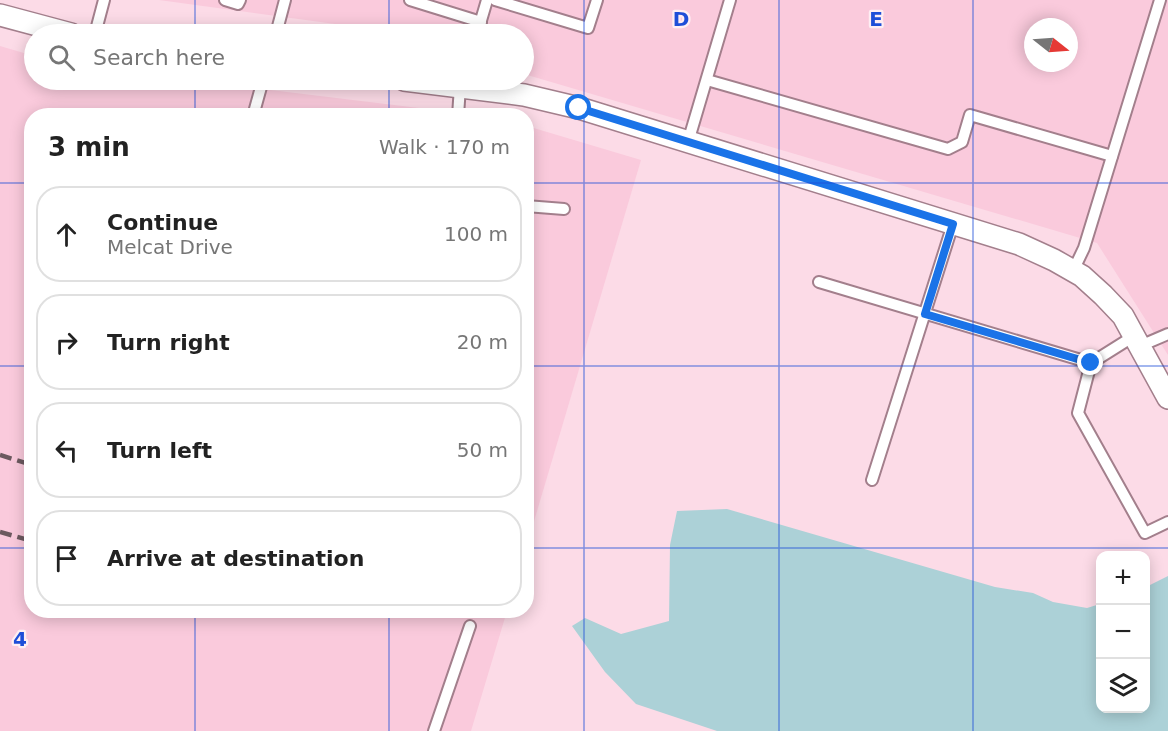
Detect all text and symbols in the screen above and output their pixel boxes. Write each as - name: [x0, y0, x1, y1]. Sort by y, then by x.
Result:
- text: D: [673, 7, 689, 31]
- text: E: [869, 7, 883, 31]
- north arrow: [1024, 18, 1078, 72]
- search box: [24, 24, 534, 90]
- icon: search: [45, 41, 78, 74]
- text: Search here: [93, 45, 225, 70]
- route start: [565, 94, 591, 120]
- text: 3 min: [48, 132, 130, 162]
- text: Walk · 170 m: [379, 135, 510, 159]
- text: Continue: [107, 210, 218, 235]
- icon: ahead: [50, 218, 83, 251]
- text: 100 m: [444, 222, 508, 246]
- text: Melcat Drive: [107, 235, 233, 259]
- icon: right: [50, 326, 83, 359]
- text: Turn right: [107, 330, 230, 355]
- text: 20 m: [457, 330, 508, 354]
- route end: [1077, 349, 1103, 375]
- icon: left: [50, 434, 83, 467]
- text: Turn left: [107, 438, 212, 463]
- text: 50 m: [457, 438, 508, 462]
- icon: arrive: [50, 542, 83, 575]
- text: Arrive at destination: [107, 546, 364, 571]
- map controls: [1096, 551, 1150, 713]
- button: +: [1096, 551, 1150, 605]
- button: −: [1096, 605, 1150, 659]
- text: 4: [13, 627, 27, 651]
- button: layers: [1096, 659, 1150, 713]

